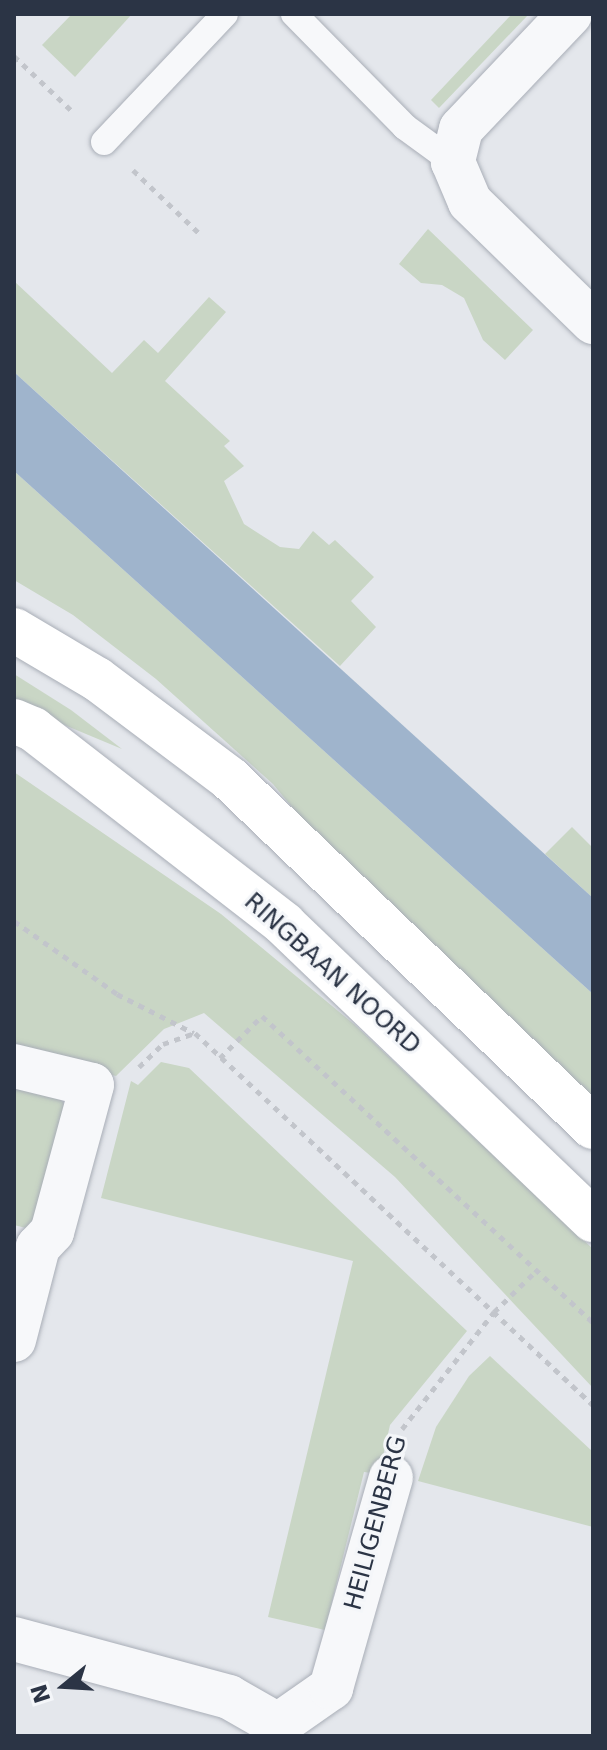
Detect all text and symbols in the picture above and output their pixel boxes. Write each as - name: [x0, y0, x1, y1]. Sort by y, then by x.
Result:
- street label: RINGBAAN NOORD: [238, 887, 426, 1061]
- street label: HEILIGENBERG: [339, 1433, 413, 1613]
- north arrow: [24, 1646, 104, 1726]
- text: N: [26, 1681, 55, 1706]

